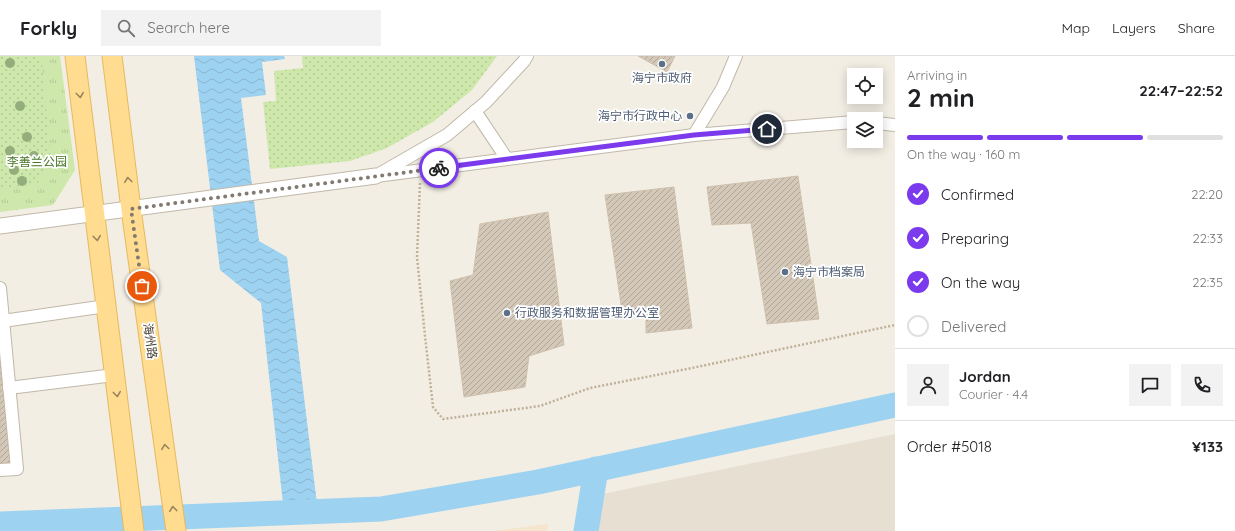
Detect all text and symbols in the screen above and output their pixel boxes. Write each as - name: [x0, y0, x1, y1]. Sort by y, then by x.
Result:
- search box: [101, 10, 381, 46]
- text: Forkly: [20, 16, 77, 40]
- icon: search: [115, 17, 137, 39]
- text: Search here: [147, 18, 230, 37]
- text: Map: [1061, 19, 1090, 37]
- text: Layers: [1112, 19, 1156, 37]
- text: Share: [1178, 19, 1215, 37]
- marker: 海宁市政府: [657, 59, 667, 69]
- text: Arriving in: [907, 67, 967, 83]
- map controls: [847, 68, 883, 148]
- button: locate: [847, 68, 883, 104]
- place label: 海宁市政府: [632, 70, 692, 85]
- text: 2 min: [907, 81, 975, 114]
- text: 22:47–22:52: [1139, 81, 1223, 100]
- one-way arrow: [75, 92, 84, 98]
- place label: 海宁市行政中心: [598, 108, 682, 123]
- marker: 海宁市行政中心: [685, 111, 695, 121]
- pin: [750, 112, 784, 146]
- button: layers: [847, 112, 883, 148]
- icon: home: [756, 118, 778, 140]
- text: On the way · 160 m: [907, 146, 1020, 162]
- courier: [419, 148, 459, 188]
- park label: 李善兰公园: [7, 154, 67, 169]
- icon: bike: [428, 157, 450, 179]
- one-way arrow: [123, 177, 132, 183]
- icon: check: [907, 183, 929, 205]
- text: Confirmed: [941, 185, 1014, 204]
- text: 22:20: [1191, 186, 1223, 202]
- icon: check: [907, 227, 929, 249]
- text: Preparing: [941, 229, 1009, 248]
- text: 22:33: [1193, 230, 1223, 246]
- one-way arrow: [93, 235, 102, 241]
- place label: 海宁市档案局: [793, 264, 865, 279]
- marker: 海宁市档案局: [780, 267, 790, 277]
- pin: [125, 269, 159, 303]
- icon: check: [907, 271, 929, 293]
- text: On the way: [941, 273, 1020, 292]
- text: 22:35: [1192, 274, 1223, 290]
- icon: bag: [131, 275, 153, 297]
- place label: 行政服务和数据管理办公室: [515, 305, 659, 320]
- marker: 行政服务和数据管理办公室: [502, 308, 512, 318]
- text: Delivered: [941, 317, 1006, 336]
- street label: 海州路: [141, 322, 160, 360]
- button: person: [907, 364, 949, 406]
- button: chat: [1129, 364, 1171, 406]
- button: phone: [1181, 364, 1223, 406]
- text: Jordan: [959, 367, 1011, 386]
- text: Courier · 4.4: [959, 386, 1028, 402]
- one-way arrow: [112, 391, 121, 397]
- text: Order #5018: [907, 437, 992, 456]
- text: ¥133: [1192, 437, 1223, 456]
- one-way arrow: [161, 444, 170, 450]
- one-way arrow: [169, 505, 178, 512]

